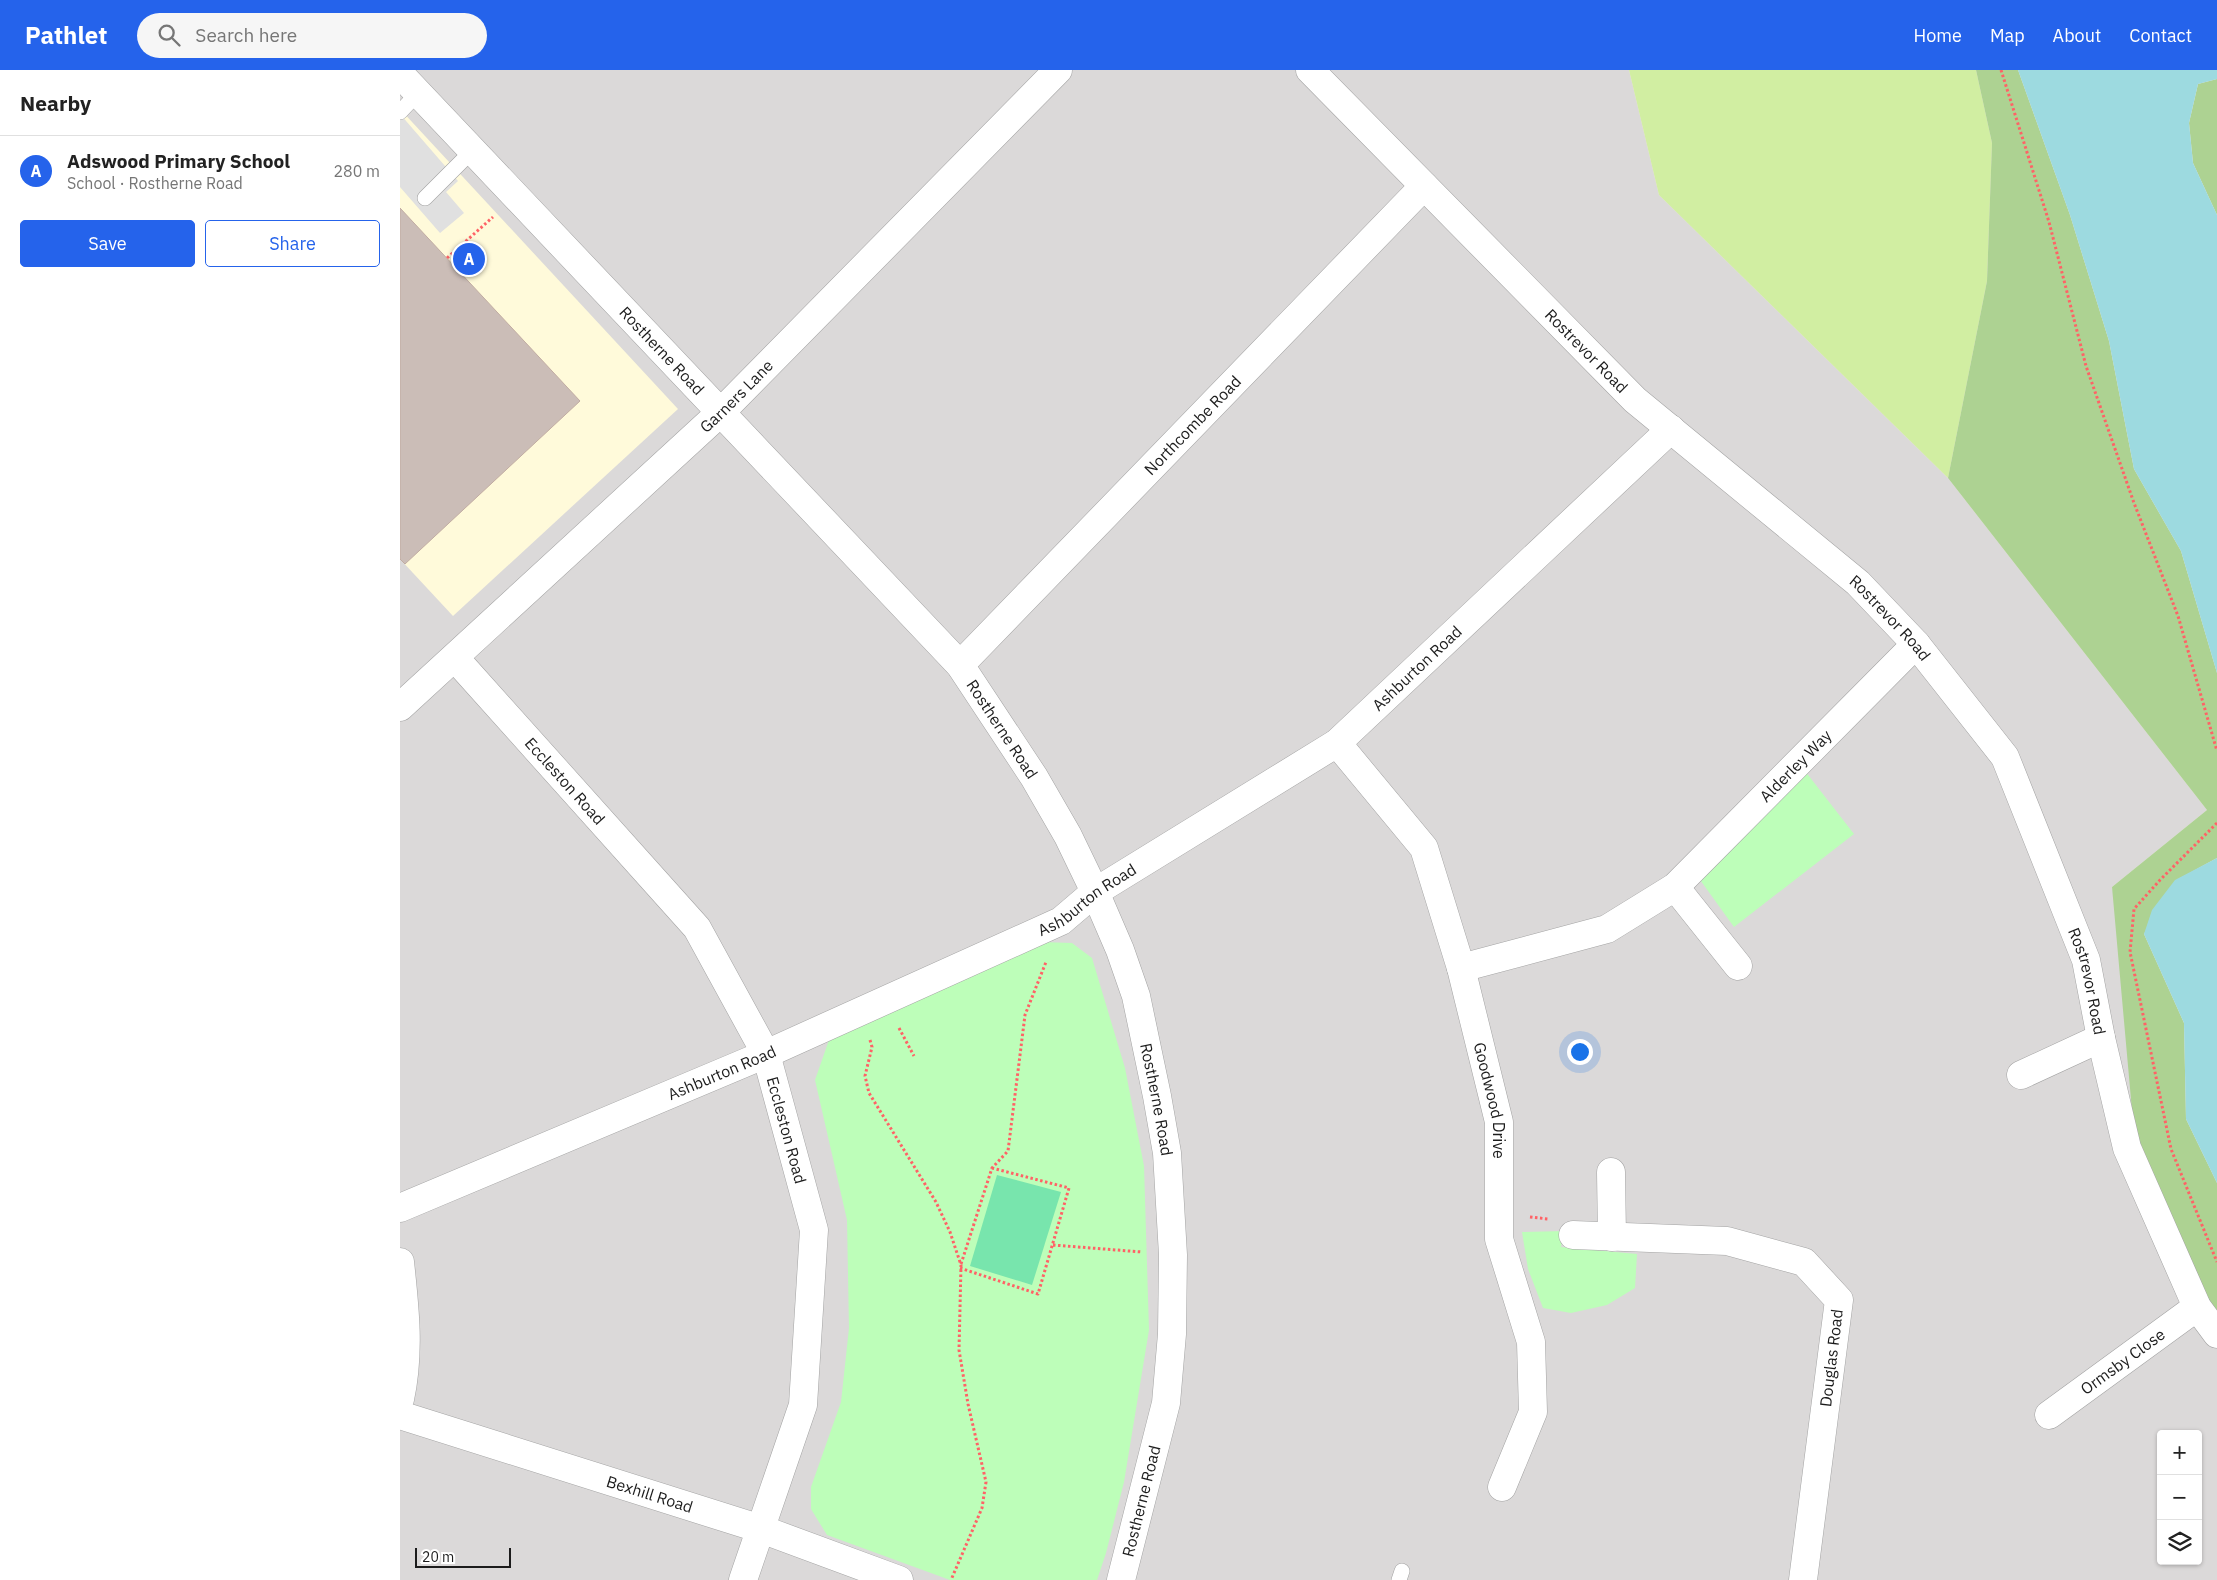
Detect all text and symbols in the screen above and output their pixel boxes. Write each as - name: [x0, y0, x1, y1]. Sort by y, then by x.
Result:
- search box: [137, 13, 487, 58]
- text: Pathlet: [25, 19, 107, 51]
- icon: search: [155, 21, 183, 49]
- text: Search here: [195, 23, 297, 47]
- text: Home: [1914, 24, 1962, 47]
- text: Map: [1990, 24, 2025, 47]
- text: About: [2053, 24, 2101, 47]
- text: Contact: [2129, 24, 2192, 47]
- text: Nearby: [20, 89, 91, 117]
- text: Adswood Primary School: [67, 149, 290, 173]
- text: A: [31, 161, 41, 181]
- text: 280 m: [333, 161, 380, 181]
- text: School · Rostherne Road: [67, 173, 243, 193]
- button: Save: [20, 220, 195, 267]
- button: Share: [205, 220, 380, 267]
- pin: A: [453, 240, 485, 278]
- street label: Rostherne Road: [615, 302, 709, 399]
- street label: Rostrevor Road: [1541, 305, 1632, 397]
- street label: Garners Lane: [695, 355, 777, 437]
- street label: Northcombe Road: [1140, 371, 1245, 479]
- street label: Rostrevor Road: [1846, 570, 1935, 664]
- street label: Ashburton Road: [1368, 621, 1466, 715]
- street label: Rostherne Road: [962, 676, 1042, 782]
- street label: Alderley Way: [1755, 725, 1836, 806]
- street label: Eccleston Road: [521, 733, 609, 829]
- street label: Ashburton Road: [1035, 859, 1140, 940]
- street label: Rostrevor Road: [2064, 925, 2110, 1036]
- your location: [1567, 1039, 1593, 1065]
- street label: Goodwood Drive: [1470, 1040, 1509, 1159]
- street label: Ashburton Road: [664, 1041, 779, 1104]
- street label: Rostherne Road: [1136, 1041, 1177, 1157]
- street label: Eccleston Road: [763, 1074, 811, 1186]
- street label: Douglas Road: [1815, 1308, 1847, 1408]
- street label: Ormsby Close: [2076, 1324, 2169, 1399]
- map controls: [2157, 1430, 2202, 1565]
- button: +: [2157, 1430, 2202, 1475]
- street label: Rostherne Road: [1117, 1443, 1165, 1559]
- street label: Bexhill Road: [604, 1471, 696, 1517]
- button: −: [2157, 1475, 2202, 1520]
- button: layers: [2157, 1520, 2202, 1565]
- scale bar: [415, 1545, 511, 1568]
- text: 20 m: [422, 1548, 454, 1566]

